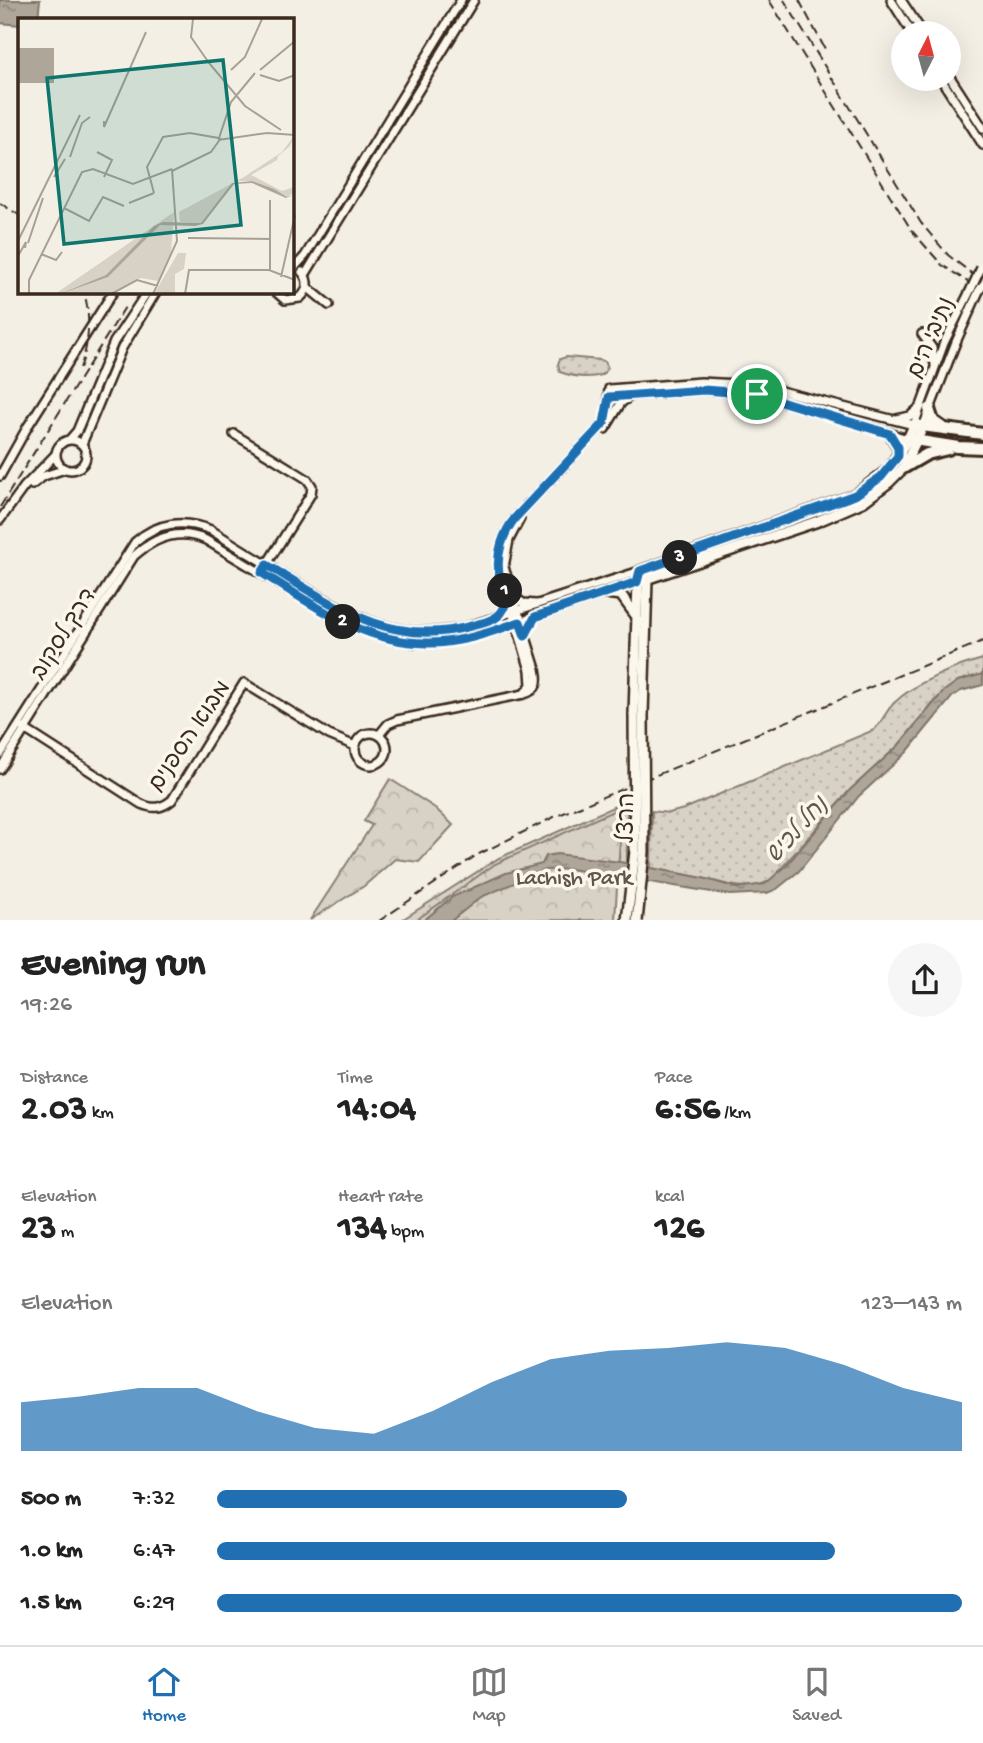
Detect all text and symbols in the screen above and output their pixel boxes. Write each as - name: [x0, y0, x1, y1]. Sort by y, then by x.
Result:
- inset map: [18, 18, 294, 294]
- north arrow: [891, 21, 961, 91]
- map controls: [891, 21, 961, 91]
- street label: נתיבי הים: [903, 294, 961, 383]
- pin: [727, 364, 787, 424]
- icon: arrive: [738, 375, 776, 413]
- pin: 3: [662, 540, 698, 576]
- text: 3: [675, 546, 684, 569]
- pin: 1: [488, 574, 522, 608]
- text: 1: [501, 579, 508, 602]
- street label: דרך לסקוב: [25, 583, 104, 685]
- pin: 2: [326, 604, 360, 640]
- text: 2: [338, 610, 347, 633]
- street label: מבוא הספנים: [144, 676, 238, 798]
- water label: נחל לכיש: [761, 790, 837, 870]
- street label: הרצל: [613, 793, 642, 843]
- park label: Lachish Park: [516, 866, 635, 893]
- button: share: [888, 943, 962, 1017]
- text: Evening run: [21, 944, 205, 988]
- text: 19:26: [21, 992, 72, 1019]
- text: Distance: [21, 1067, 88, 1090]
- text: Time: [338, 1067, 373, 1090]
- text: Pace: [655, 1067, 692, 1090]
- text: 2.03: [21, 1090, 87, 1131]
- text: 14:04: [338, 1090, 416, 1131]
- text: 6:56: [655, 1090, 720, 1131]
- text: km: [87, 1102, 114, 1125]
- text: /km: [720, 1102, 751, 1125]
- text: Elevation: [21, 1186, 97, 1209]
- text: Heart rate: [338, 1186, 423, 1209]
- text: kcal: [655, 1186, 685, 1209]
- text: 23: [21, 1209, 56, 1250]
- text: 134: [338, 1209, 387, 1250]
- text: 126: [655, 1209, 704, 1250]
- text: m: [56, 1221, 74, 1244]
- text: bpm: [387, 1221, 424, 1244]
- text: Elevation: [21, 1291, 112, 1318]
- text: 123–143 m: [862, 1291, 962, 1318]
- text: 500 m: [21, 1486, 81, 1513]
- text: 7:32: [133, 1486, 175, 1513]
- text: 1.0 km: [21, 1538, 83, 1565]
- text: 6:47: [133, 1538, 175, 1565]
- text: 1.5 km: [21, 1590, 82, 1617]
- text: 6:29: [133, 1590, 175, 1617]
- tab: Home: [142, 1663, 186, 1728]
- tab: Map: [470, 1663, 508, 1728]
- tab: Saved: [792, 1663, 841, 1728]

